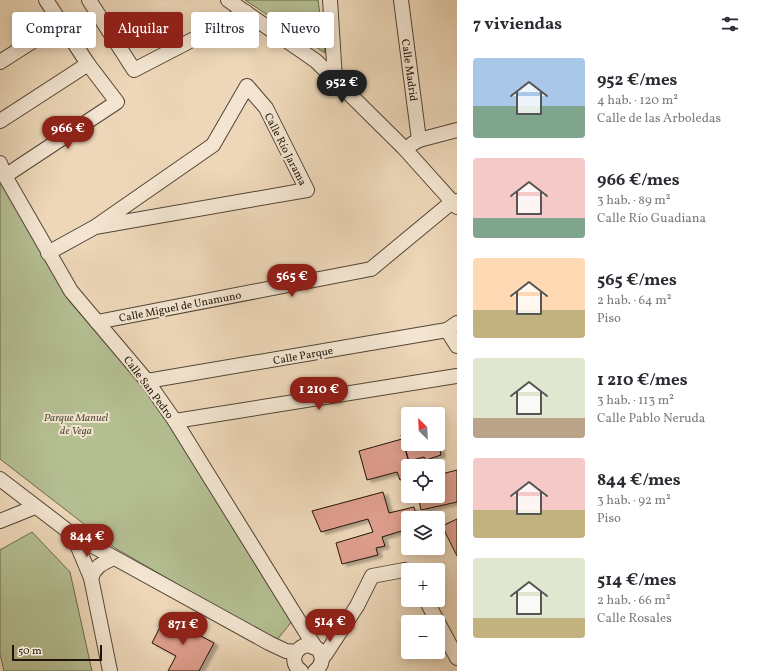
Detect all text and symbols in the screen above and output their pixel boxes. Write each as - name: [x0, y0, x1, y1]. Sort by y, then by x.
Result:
- chip: Comprar: [12, 12, 96, 48]
- chip: Alquilar: [104, 12, 183, 48]
- chip: Filtros: [191, 12, 259, 48]
- chip: Nuevo: [267, 12, 334, 48]
- text: 7 viviendas: [473, 13, 562, 36]
- icon: filters: [719, 13, 741, 35]
- street label: Calle Madrid: [397, 38, 420, 102]
- text: 952 €/mes: [597, 69, 677, 92]
- pin: 952 €: [314, 70, 370, 104]
- text: 952 €: [326, 74, 358, 92]
- icon: home: [505, 74, 553, 122]
- text: 4 hab. · 120 m²: [597, 92, 678, 110]
- text: Calle de las Arboledas: [597, 110, 721, 128]
- street label: Calle Río Jarama: [260, 111, 310, 189]
- pin: 966 €: [40, 116, 96, 150]
- text: 966 €: [51, 120, 85, 138]
- text: 966 €/mes: [597, 169, 680, 192]
- icon: home: [505, 174, 553, 222]
- text: 3 hab. · 89 m²: [597, 192, 671, 210]
- text: Calle Río Guadiana: [597, 210, 706, 228]
- pin: 565 €: [264, 264, 320, 298]
- text: 565 €: [276, 268, 308, 286]
- text: 565 €/mes: [597, 269, 677, 292]
- icon: home: [505, 274, 553, 322]
- street label: Calle Miguel de Unamuno: [118, 288, 243, 327]
- text: 2 hab. · 64 m²: [597, 292, 671, 310]
- text: Piso: [597, 310, 621, 328]
- street label: Calle Parque: [272, 344, 334, 369]
- street label: Calle San Pedro: [119, 353, 176, 422]
- text: 1 210 €/mes: [597, 369, 688, 392]
- icon: home: [505, 374, 553, 422]
- pin: 1 210 €: [282, 377, 356, 411]
- text: 1 210 €: [299, 381, 339, 399]
- text: 3 hab. · 113 m²: [597, 392, 674, 410]
- north arrow: [401, 407, 445, 451]
- map controls: [401, 407, 445, 659]
- text: Calle Pablo Neruda: [597, 410, 705, 428]
- park label: Parque Manuel de Vega: [44, 411, 109, 439]
- button: locate: [401, 459, 445, 503]
- text: 844 €/mes: [597, 469, 681, 492]
- icon: home: [505, 474, 553, 522]
- text: 3 hab. · 92 m²: [597, 492, 671, 510]
- text: Piso: [597, 510, 621, 528]
- button: layers: [401, 511, 445, 555]
- pin: 844 €: [59, 524, 115, 558]
- text: 844 €: [70, 528, 104, 546]
- button: +: [401, 563, 445, 607]
- text: 514 €/mes: [597, 569, 676, 592]
- icon: home: [505, 574, 553, 622]
- text: 2 hab. · 66 m²: [597, 592, 671, 610]
- pin: 514 €: [302, 609, 358, 643]
- text: Calle Rosales: [597, 610, 672, 628]
- pin: 871 €: [155, 612, 211, 646]
- text: 514 €: [314, 613, 346, 631]
- button: −: [401, 615, 445, 659]
- text: 871 €: [168, 616, 198, 634]
- scale bar: [12, 643, 102, 662]
- text: 50 m: [18, 644, 42, 659]

